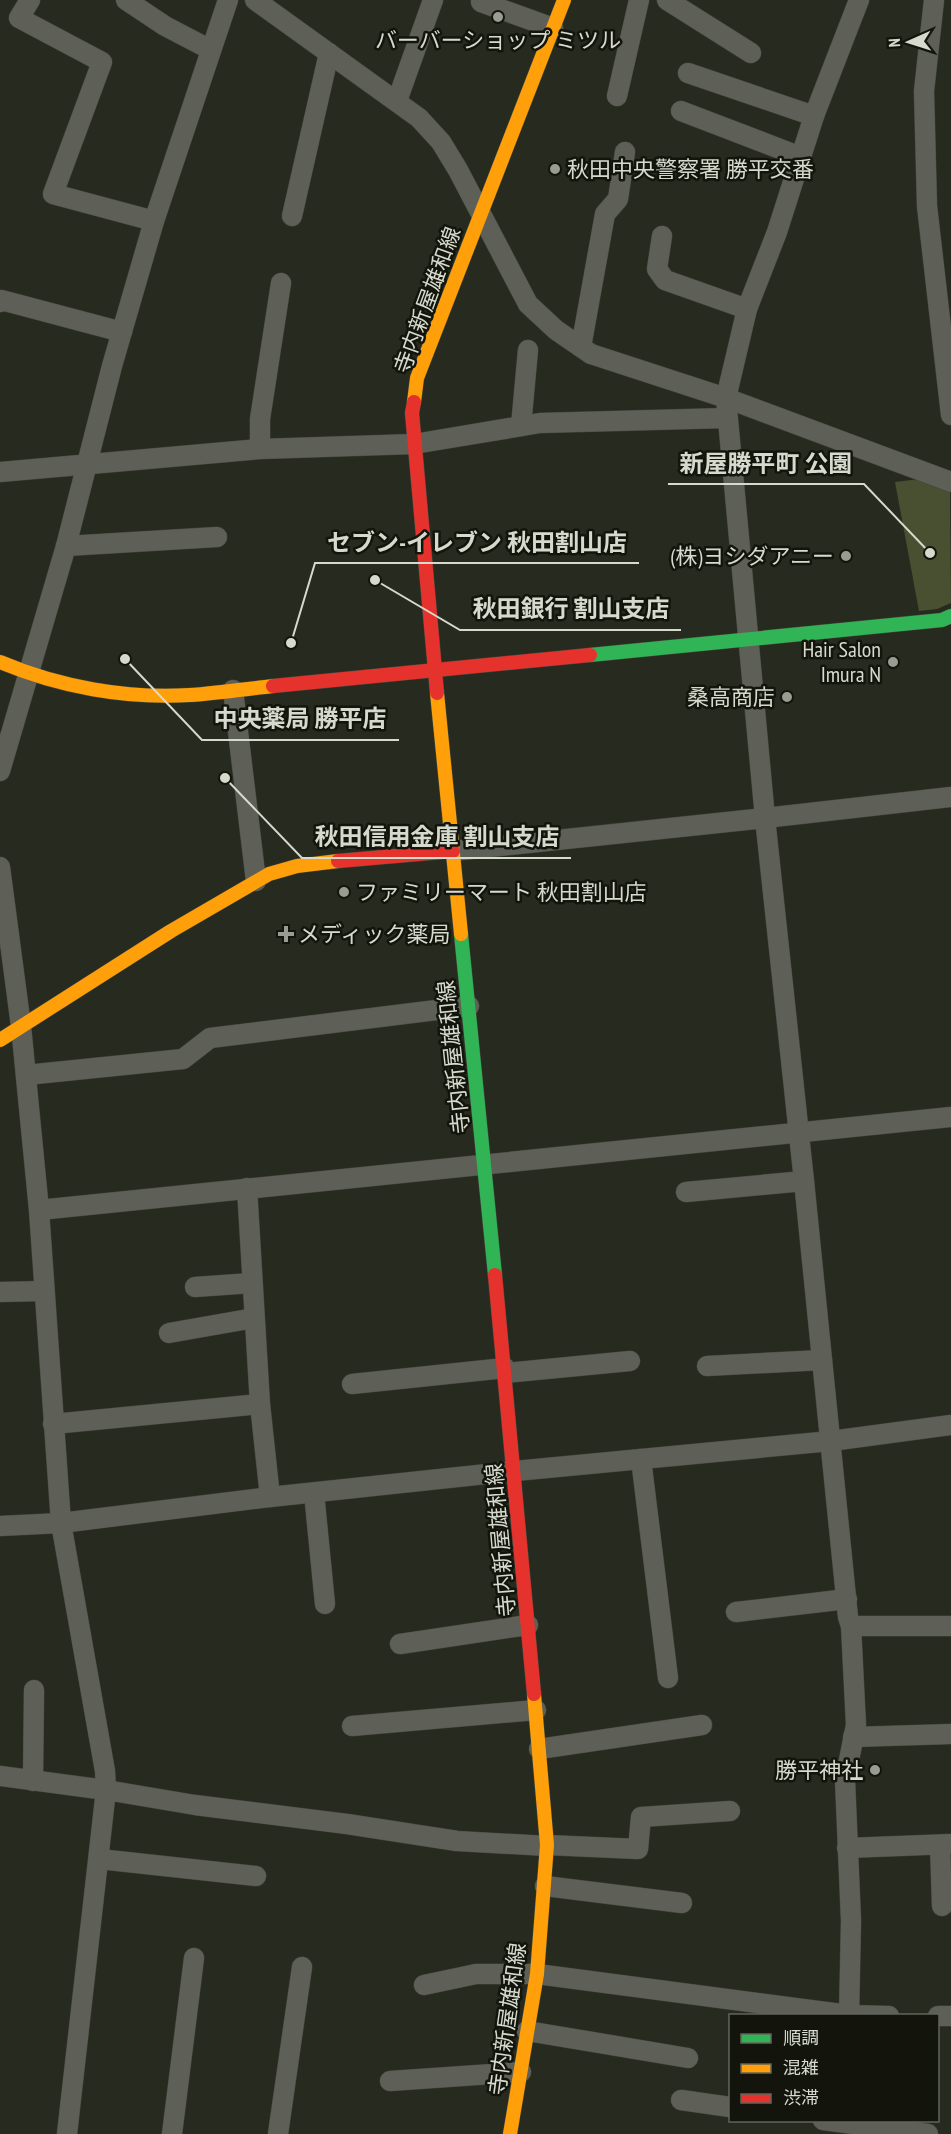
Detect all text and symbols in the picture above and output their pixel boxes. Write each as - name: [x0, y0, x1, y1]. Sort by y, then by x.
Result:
- marker: バーバーショップ ミツル: [491, 10, 505, 24]
- north arrow: [879, 12, 939, 72]
- place label: バーバーショップ ミツル: [375, 26, 621, 54]
- text: N: [884, 38, 904, 48]
- place label: 秋田中央警察署 勝平交番: [567, 155, 814, 183]
- marker: 秋田中央警察署 勝平交番: [548, 162, 562, 176]
- street label: 寺内新屋雄和線: [388, 223, 466, 377]
- callout: 新屋勝平町 公園: [668, 442, 864, 484]
- text: 新屋勝平町 公園: [680, 448, 852, 479]
- callout: セブン-イレブン 秋田割山店: [315, 521, 639, 563]
- text: セブン-イレブン 秋田割山店: [327, 527, 627, 558]
- place label: (株)ヨシダアニー: [670, 542, 834, 570]
- marker: (株)ヨシダアニー: [839, 549, 853, 563]
- callout: 秋田銀行 割山支店: [460, 588, 681, 630]
- text: 秋田銀行 割山支店: [473, 593, 669, 624]
- place label: Hair Salon Imura N: [802, 635, 881, 688]
- marker: Hair Salon Imura N: [886, 655, 900, 669]
- place label: 桑高商店: [687, 683, 775, 711]
- marker: 桑高商店: [780, 690, 794, 704]
- callout: 中央薬局 勝平店: [202, 698, 399, 740]
- text: 中央薬局 勝平店: [214, 703, 386, 734]
- callout: 秋田信用金庫 割山支店: [302, 816, 571, 858]
- text: 秋田信用金庫 割山支店: [315, 821, 559, 852]
- place label: ファミリーマート 秋田割山店: [356, 878, 647, 906]
- marker: ファミリーマート 秋田割山店: [337, 885, 351, 899]
- place label: メディック薬局: [298, 920, 450, 948]
- marker: メディック薬局: [279, 927, 293, 941]
- street label: 寺内新屋雄和線: [431, 979, 475, 1135]
- street label: 寺内新屋雄和線: [479, 1462, 521, 1618]
- place label: 勝平神社: [775, 1756, 863, 1784]
- marker: 勝平神社: [868, 1763, 882, 1777]
- street label: 寺内新屋雄和線: [482, 1941, 532, 2097]
- legend: [729, 2014, 939, 2122]
- text: 順調: [783, 2026, 819, 2049]
- text: 混雑: [783, 2056, 819, 2079]
- text: 渋滞: [783, 2086, 819, 2109]

